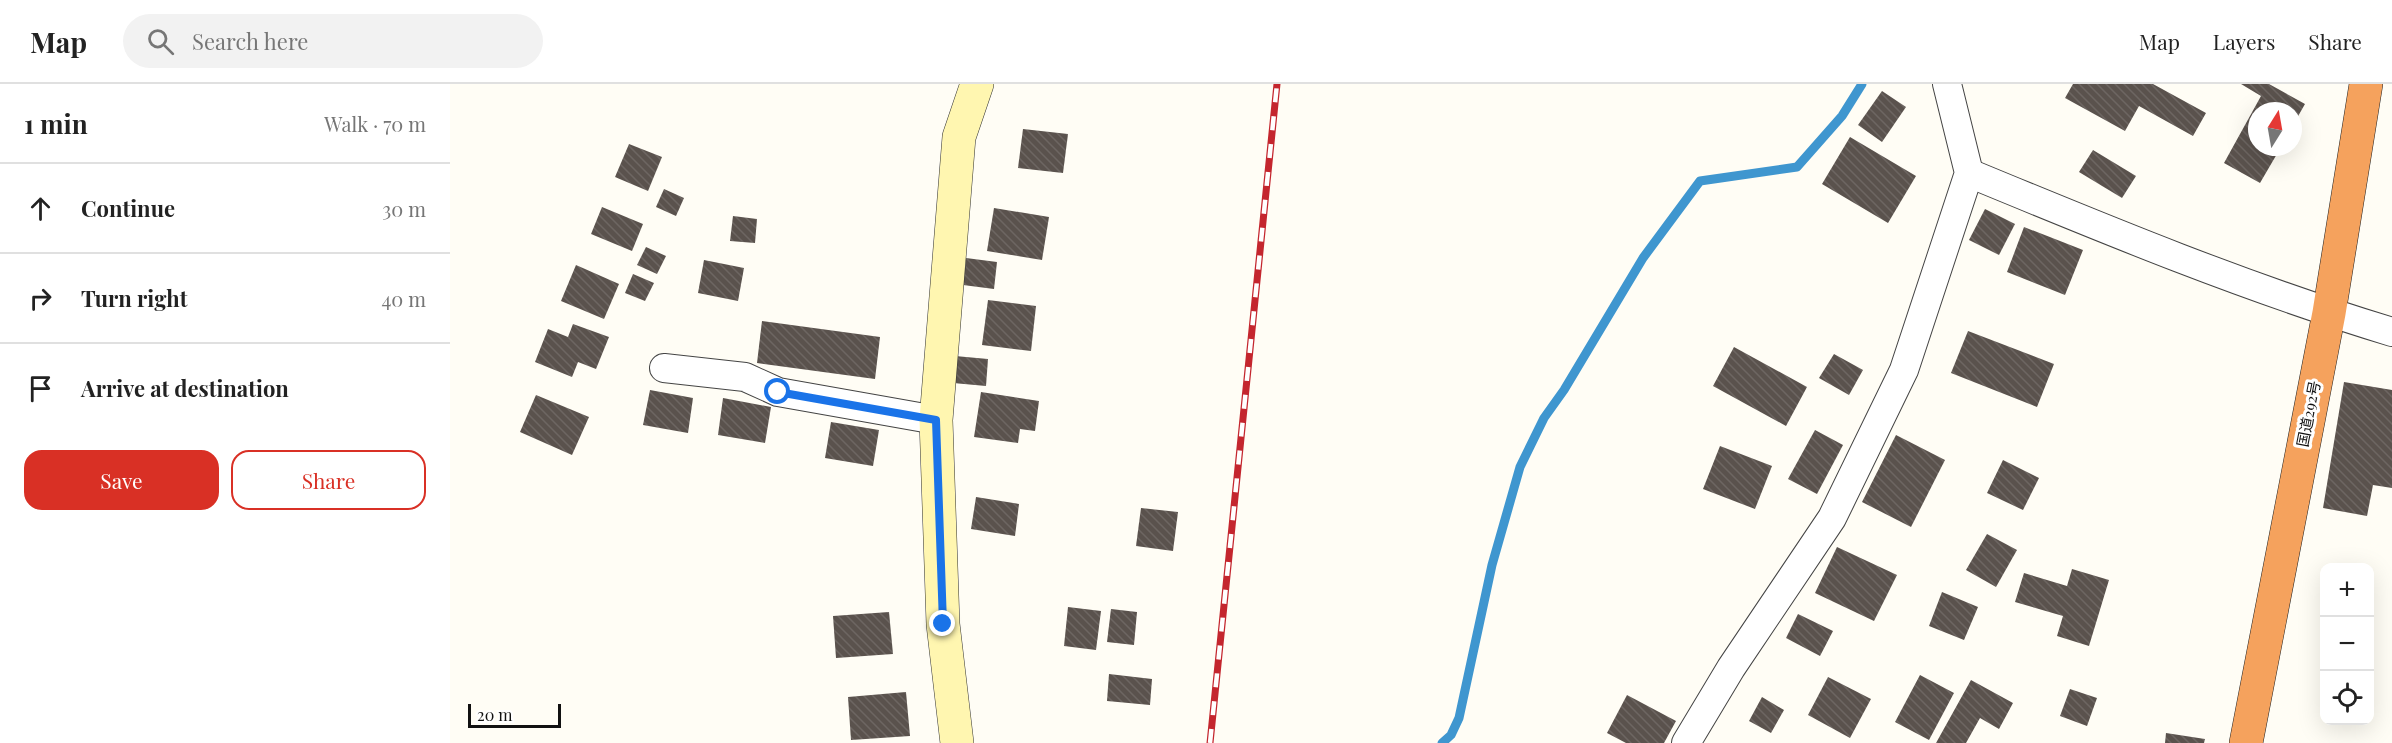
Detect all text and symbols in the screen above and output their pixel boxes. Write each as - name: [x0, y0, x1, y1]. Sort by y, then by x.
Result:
- search box: [123, 14, 543, 68]
- text: Map: [30, 23, 87, 60]
- icon: search: [144, 25, 177, 58]
- text: Search here: [192, 26, 308, 56]
- text: Map: [2139, 27, 2180, 55]
- text: Layers: [2213, 27, 2275, 55]
- text: Share: [2308, 27, 2362, 55]
- north arrow: [2248, 102, 2302, 156]
- text: 1 min: [24, 106, 88, 141]
- text: Walk · 70 m: [324, 110, 426, 137]
- icon: ahead: [24, 192, 57, 225]
- text: Continue: [81, 193, 175, 223]
- text: 30 m: [382, 195, 426, 222]
- icon: right: [24, 282, 57, 315]
- text: Turn right: [81, 283, 187, 313]
- text: 40 m: [381, 285, 426, 312]
- icon: arrive: [24, 372, 57, 405]
- text: Arrive at destination: [81, 373, 289, 403]
- route start: [764, 378, 790, 404]
- street label: 国道292号: [2292, 379, 2324, 449]
- button: Save: [24, 450, 219, 510]
- button: Share: [231, 450, 426, 510]
- map controls: [2320, 563, 2374, 725]
- button: +: [2320, 563, 2374, 617]
- route end: [929, 610, 955, 636]
- button: −: [2320, 617, 2374, 671]
- button: locate: [2320, 671, 2374, 725]
- scale bar: [468, 701, 561, 728]
- text: 20 m: [477, 704, 512, 725]

